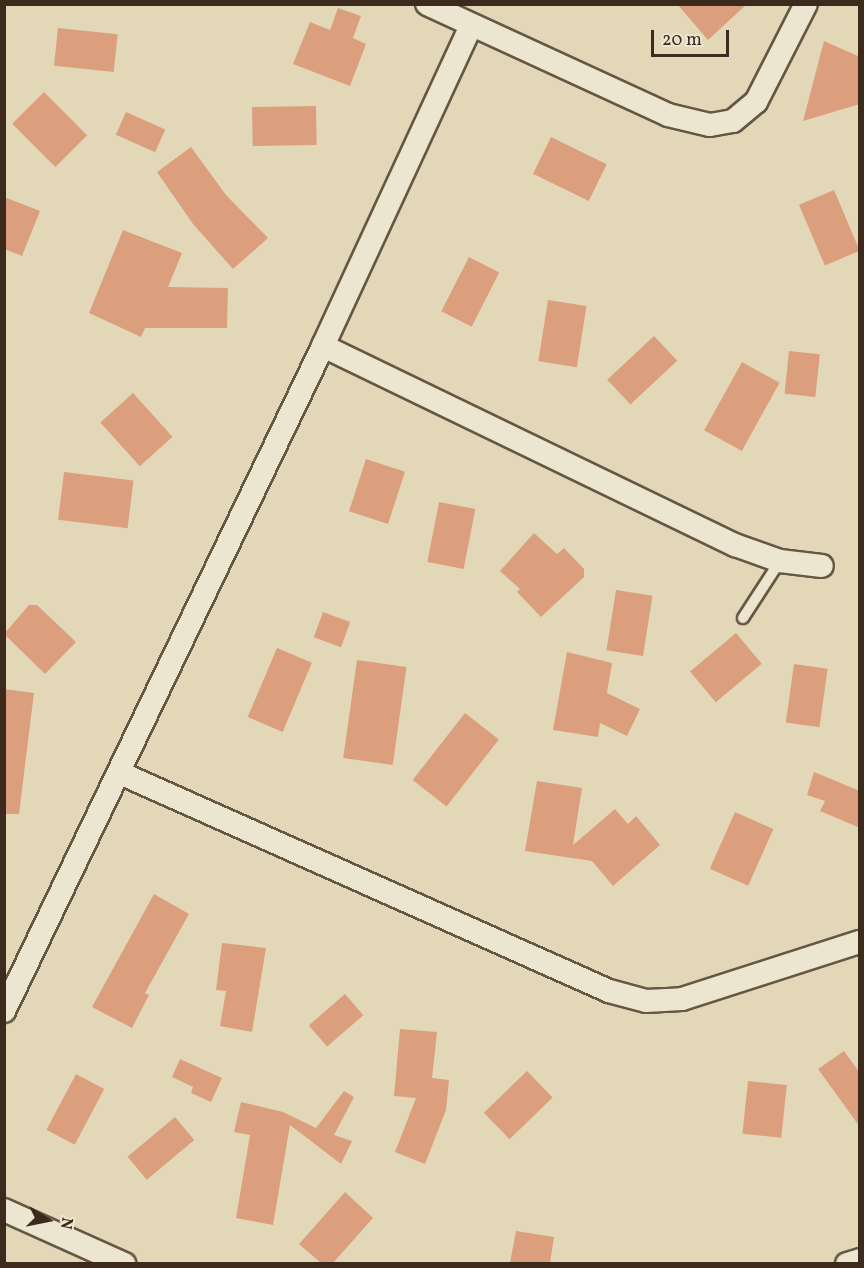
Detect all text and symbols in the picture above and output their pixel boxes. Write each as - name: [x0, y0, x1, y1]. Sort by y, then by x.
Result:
- scale bar: [654, 18, 732, 56]
- text: 20 m: [662, 28, 702, 53]
- north arrow: [18, 1190, 78, 1250]
- text: N: [54, 1215, 78, 1231]

